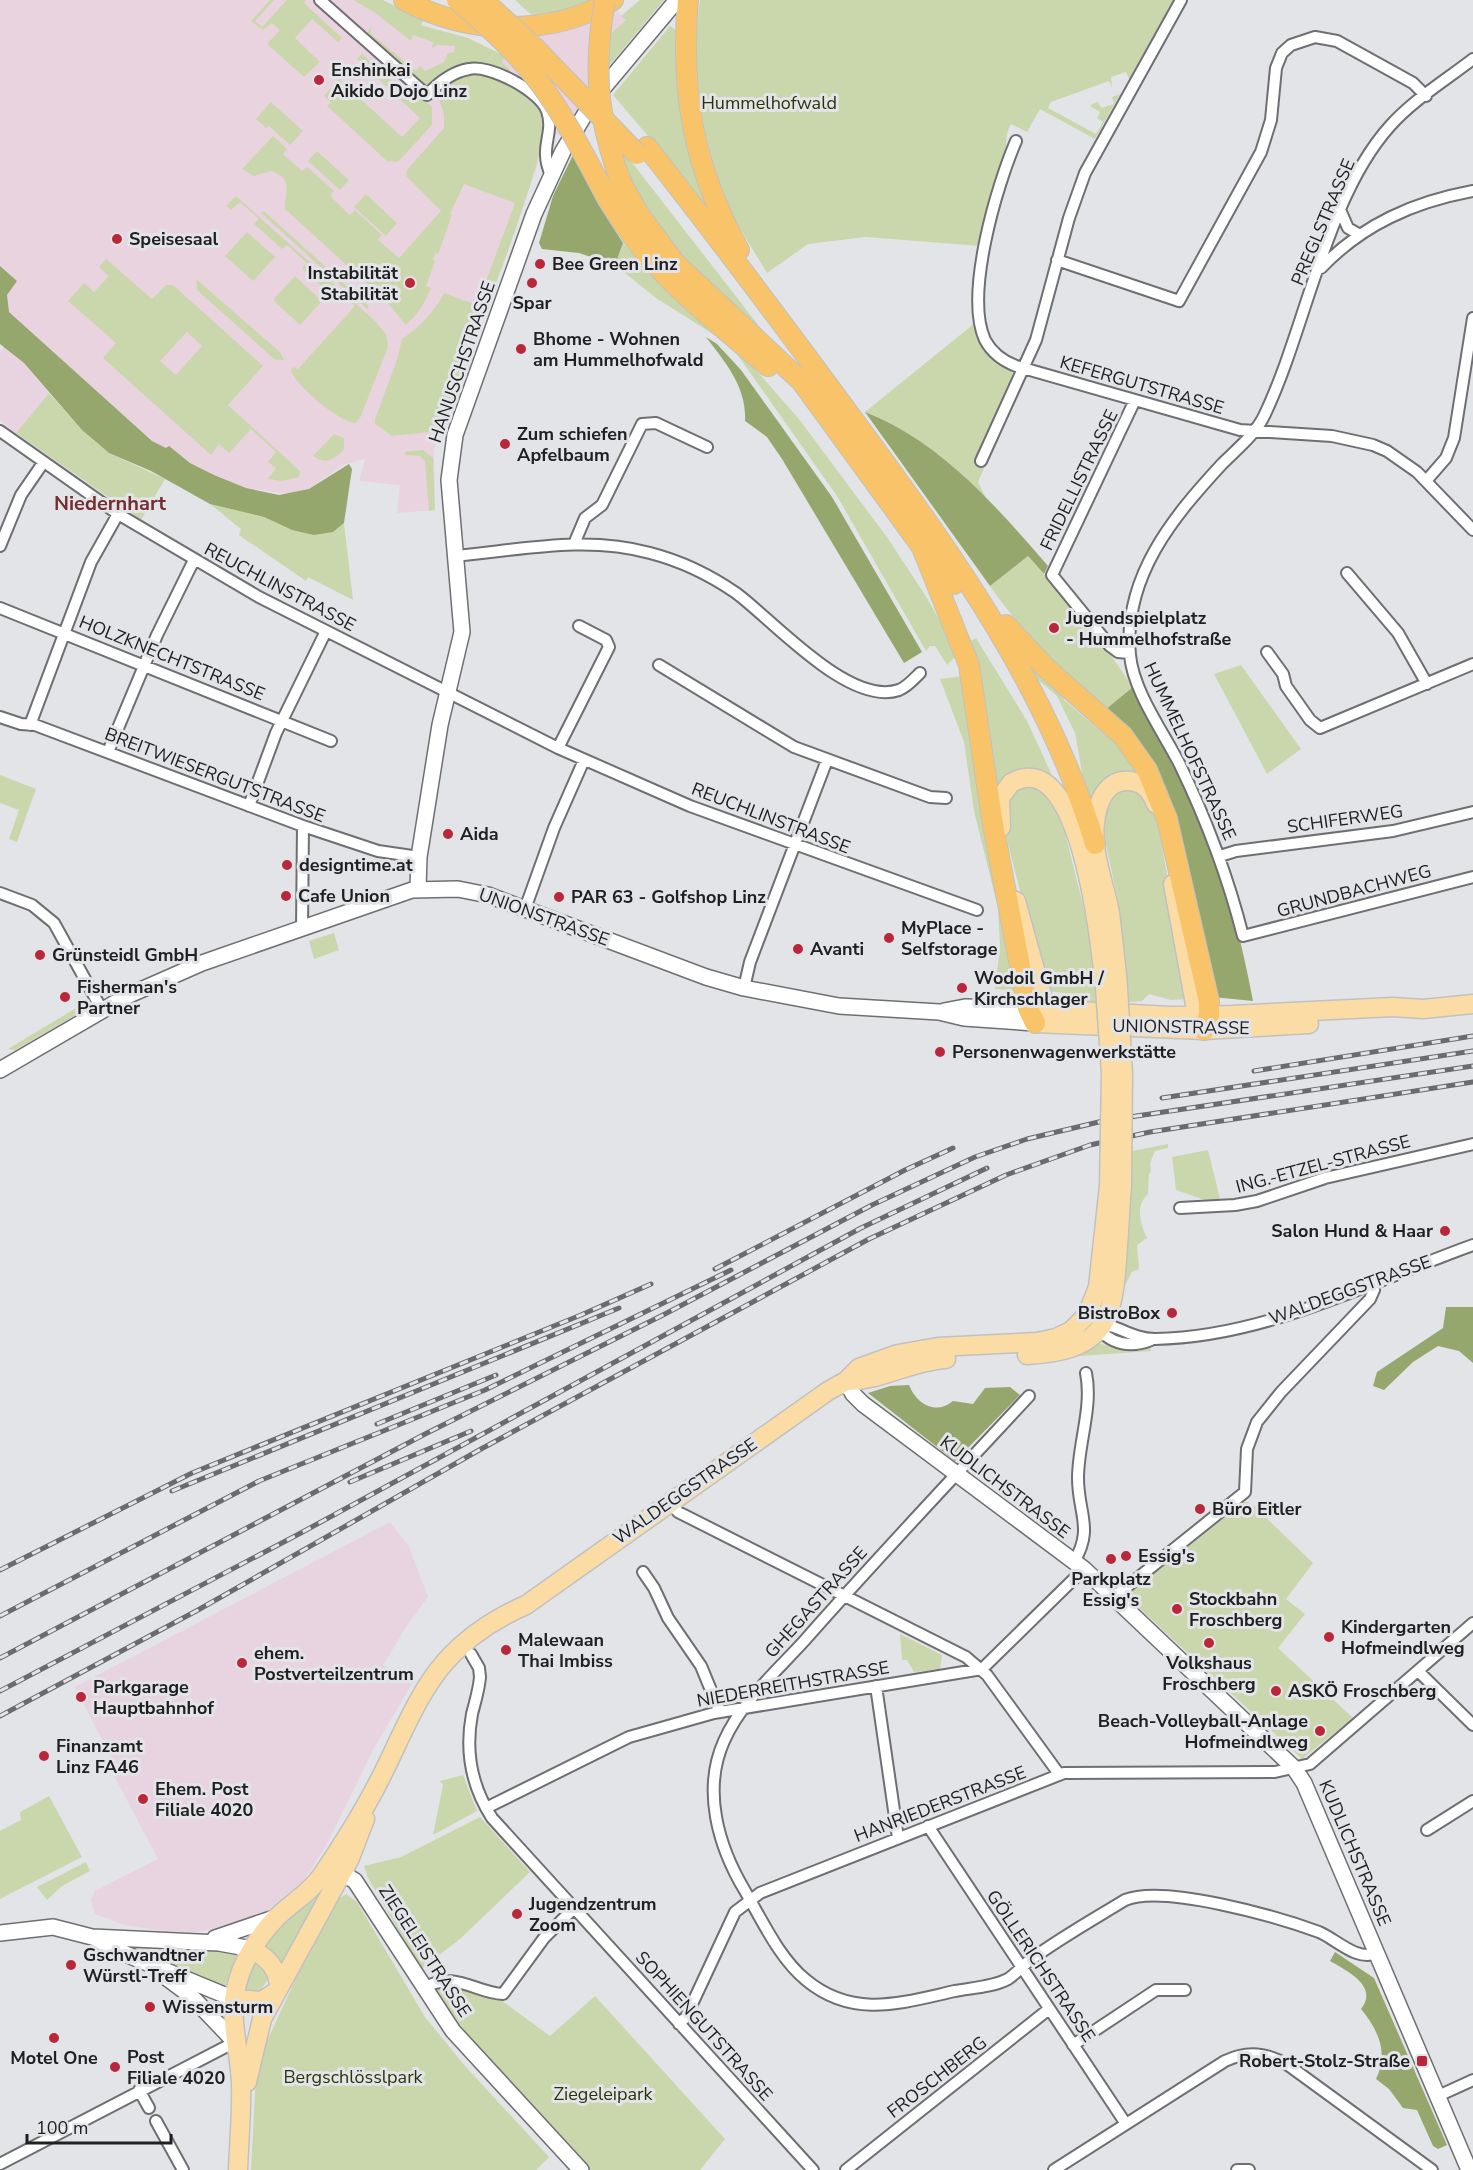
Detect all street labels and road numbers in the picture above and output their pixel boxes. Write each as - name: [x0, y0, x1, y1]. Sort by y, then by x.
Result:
- street label: PREGLSTRASSE: [1285, 155, 1361, 289]
- street label: HANUSCHSTRASSE: [423, 278, 501, 446]
- street label: KEFERGUTSTRASSE: [1057, 350, 1227, 420]
- street label: FRIDELLISTRASSE: [1035, 406, 1123, 554]
- street label: REUCHLINSTRASSE: [200, 537, 360, 637]
- street label: HOLZKNECHTSTRASSE: [76, 610, 268, 706]
- street label: HUMMELHOFSTRASSE: [1138, 658, 1242, 844]
- street label: BREITWIESERGUTSTRASSE: [101, 722, 329, 828]
- street label: REUCHLINSTRASSE: [688, 777, 854, 859]
- street label: SCHIFERWEG: [1285, 799, 1405, 839]
- street label: GRUNDBACHWEG: [1274, 859, 1434, 923]
- street label: UNIONSTRASSE: [475, 882, 613, 952]
- street label: UNIONSTRASSE: [1112, 1014, 1250, 1040]
- street label: ING.-ETZEL-STRASSE: [1233, 1129, 1413, 1199]
- street label: WALDEGGSTRASSE: [1266, 1250, 1434, 1330]
- street label: KUDLICHSTRASSE: [935, 1430, 1075, 1544]
- street label: WALDEGGSTRASSE: [608, 1432, 762, 1550]
- street label: GHEGASTRASSE: [759, 1541, 873, 1663]
- street label: NIEDERREITHSTRASSE: [695, 1655, 891, 1713]
- street label: HANRIEDERSTRASSE: [851, 1760, 1029, 1848]
- street label: KUDLICHSTRASSE: [1313, 1776, 1397, 1930]
- street label: ZIEGELEISTRASSE: [373, 1880, 477, 2022]
- street label: GÖLLERICHSTRASSE: [981, 1885, 1101, 2047]
- street label: SOPHIENGUTSTRASSE: [630, 1946, 778, 2106]
- street label: FROSCHBERG: [882, 2031, 992, 2123]

